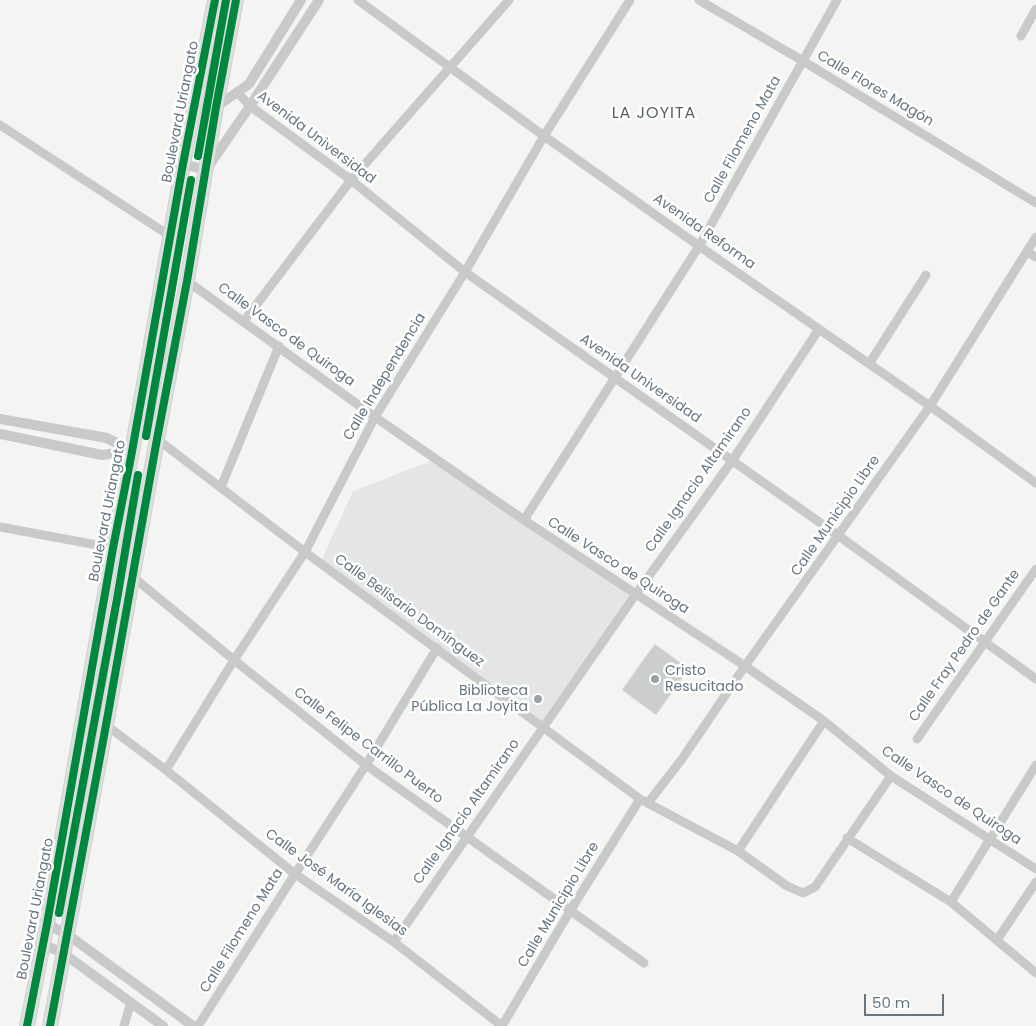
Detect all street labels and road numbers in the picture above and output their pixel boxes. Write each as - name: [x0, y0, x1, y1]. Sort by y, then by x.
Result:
- street label: Boulevard Uriangato: [159, 40, 203, 184]
- street label: Calle Flores Magón: [814, 48, 936, 130]
- street label: Calle Filomeno Mata: [701, 73, 785, 207]
- street label: Avenida Universidad: [254, 88, 378, 188]
- street label: Avenida Reforma: [650, 190, 758, 274]
- street label: Calle Vasco de Quiroga: [214, 280, 358, 390]
- street label: Calle Independencia: [340, 310, 430, 444]
- street label: Avenida Universidad: [576, 331, 704, 427]
- street label: Calle Ignacio Altamirano: [642, 404, 756, 556]
- street label: Boulevard Uriangato: [86, 439, 130, 583]
- street label: Calle Municipio Libre: [788, 452, 884, 580]
- street label: Calle Vasco de Quiroga: [544, 514, 692, 618]
- street label: Calle Belisario Domínguez: [331, 551, 487, 671]
- street label: Calle Fray Pedro de Gante: [906, 567, 1024, 725]
- street label: Calle Felipe Carrillo Puerto: [290, 684, 446, 808]
- street label: Calle Ignacio Altamirano: [410, 736, 524, 888]
- street label: Calle Vasco de Quiroga: [878, 743, 1024, 849]
- street label: Calle José María Iglesias: [262, 826, 410, 940]
- street label: Boulevard Uriangato: [14, 837, 58, 981]
- street label: Calle Municipio Libre: [515, 839, 603, 971]
- street label: Calle Filomeno Mata: [197, 866, 287, 996]

